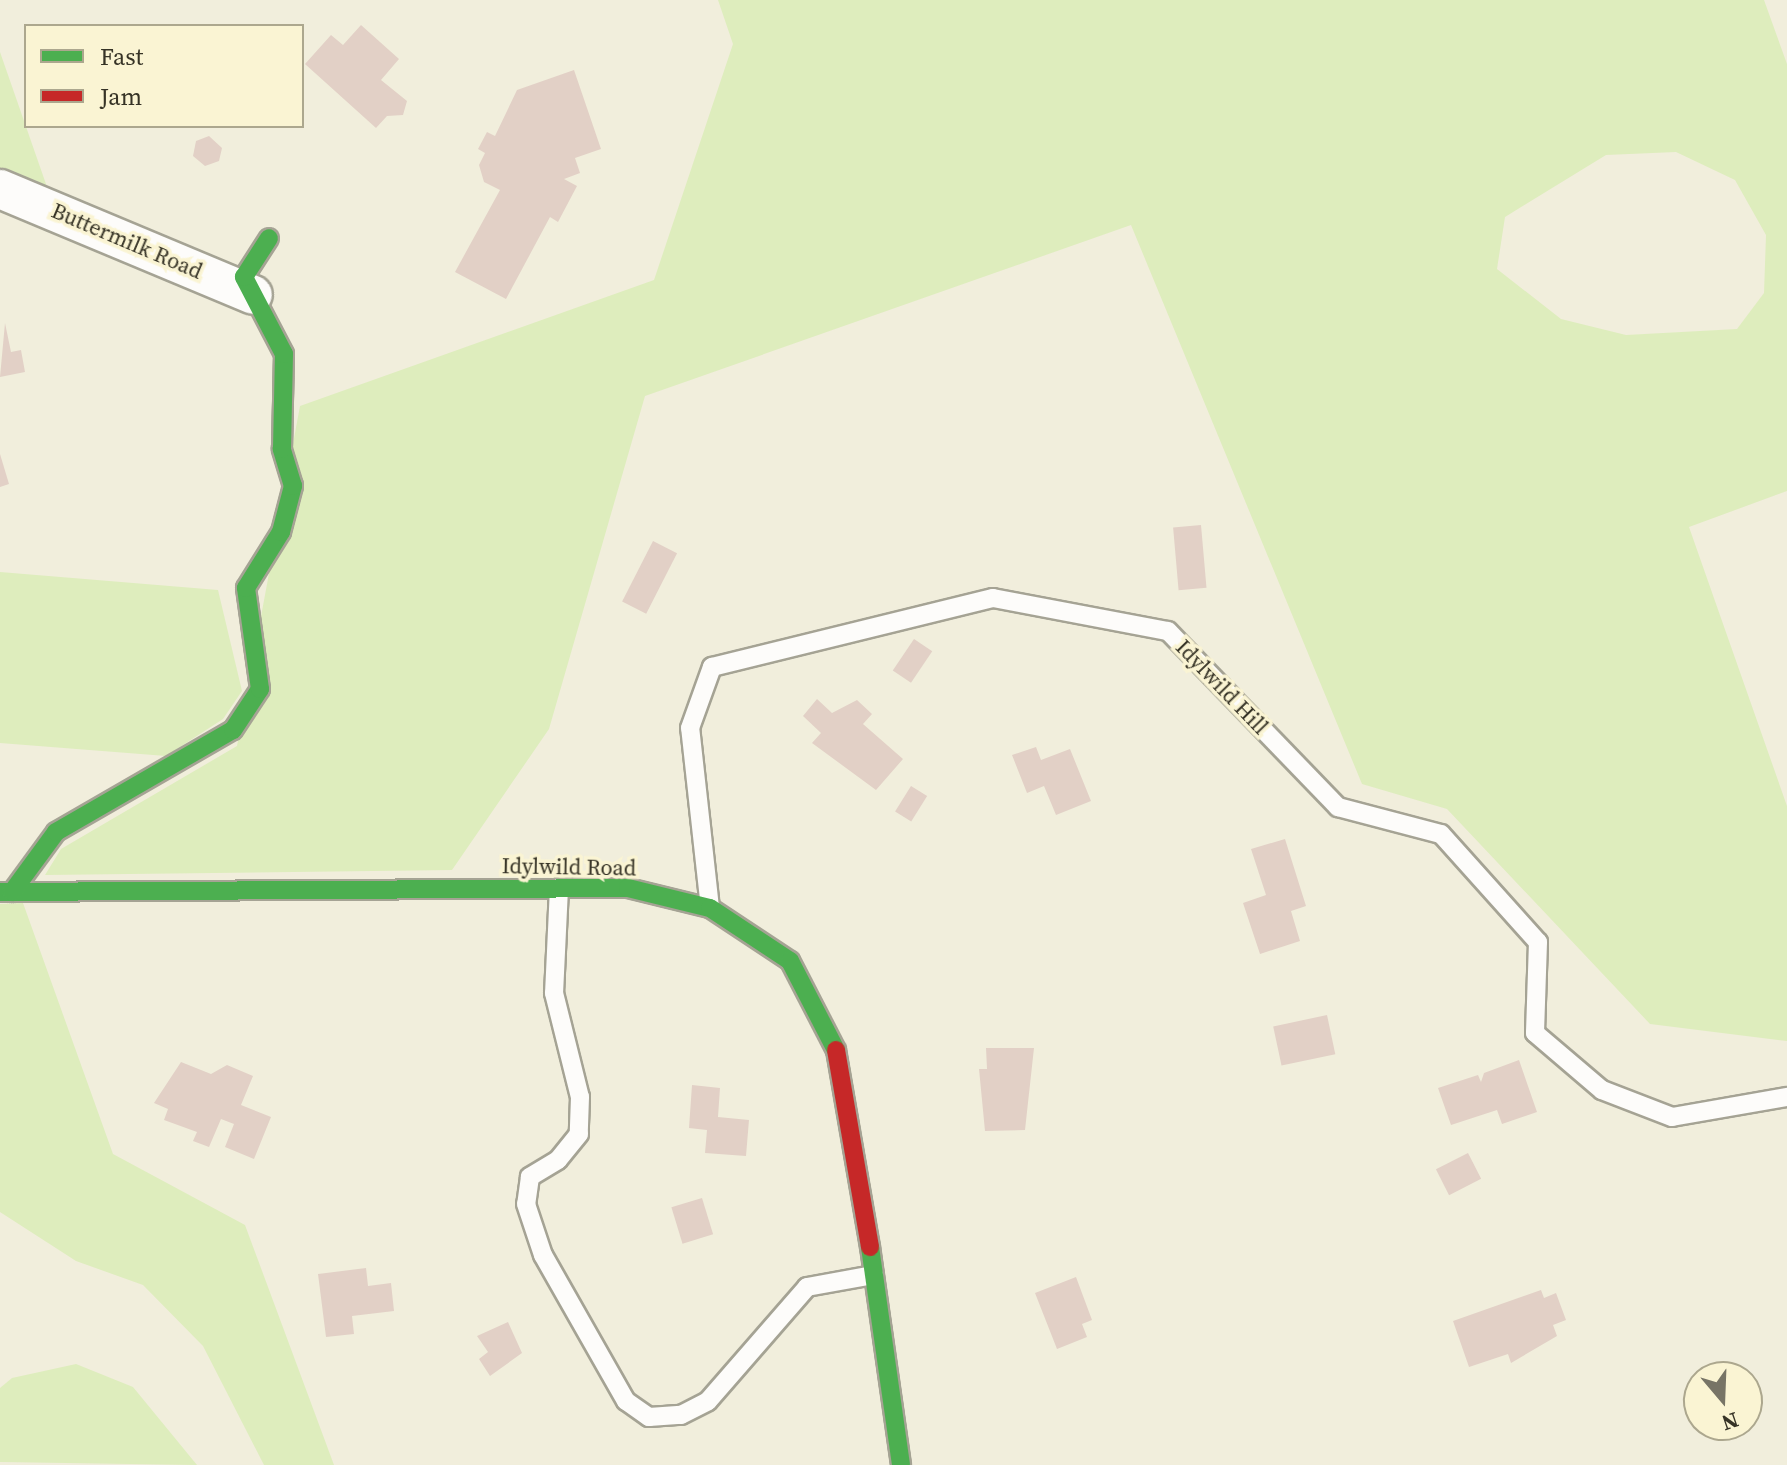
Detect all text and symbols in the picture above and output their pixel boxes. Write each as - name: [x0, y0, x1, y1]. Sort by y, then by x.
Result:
- legend: [24, 24, 304, 128]
- text: Fast: [100, 40, 143, 73]
- text: Jam: [100, 80, 142, 113]
- street label: Buttermilk Road: [48, 197, 206, 285]
- street label: Idylwild Hill: [1170, 634, 1274, 740]
- street label: Idylwild Road: [502, 853, 636, 881]
- north arrow: [1683, 1361, 1763, 1441]
- text: N: [1718, 1405, 1743, 1439]

